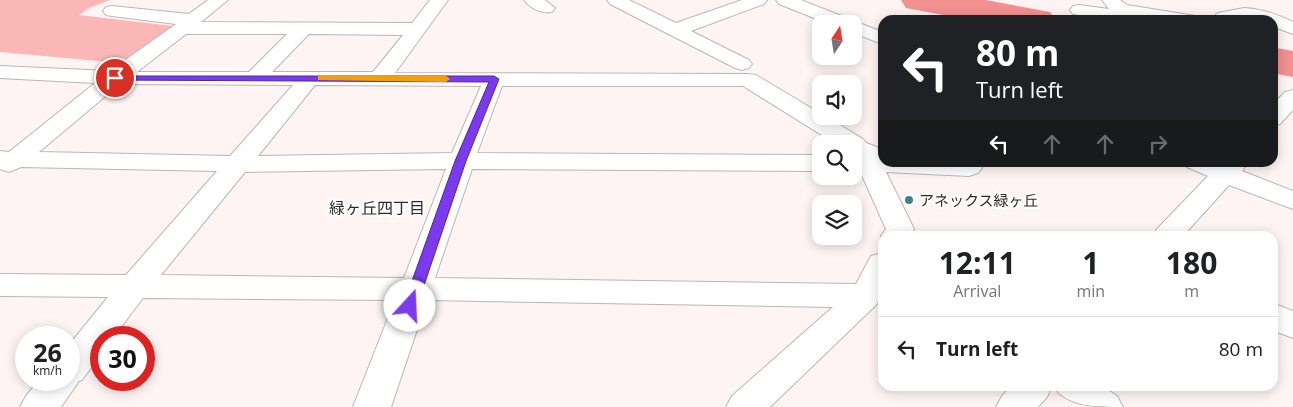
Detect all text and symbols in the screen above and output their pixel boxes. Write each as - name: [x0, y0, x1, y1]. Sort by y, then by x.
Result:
- north arrow: [812, 15, 862, 65]
- map controls: [812, 15, 862, 245]
- text: 80 m: [976, 29, 1059, 76]
- icon: left: [893, 35, 958, 100]
- pin: [94, 57, 136, 99]
- icon: arrive: [101, 64, 129, 92]
- text: Turn left: [976, 74, 1063, 104]
- button: sound: [812, 75, 862, 125]
- icon: left: [985, 130, 1013, 158]
- icon: ahead: [1038, 130, 1066, 158]
- icon: ahead: [1091, 130, 1119, 158]
- icon: right: [1144, 130, 1172, 158]
- button: search: [812, 135, 862, 185]
- place label: アネックス緑ヶ丘: [919, 190, 1039, 210]
- marker: アネックス緑ヶ丘: [903, 194, 915, 206]
- button: layers: [812, 195, 862, 245]
- district label: 緑ヶ丘四丁目: [329, 197, 425, 219]
- text: 12:11: [939, 242, 1016, 283]
- text: 1: [1082, 242, 1099, 283]
- text: 180: [1166, 242, 1217, 283]
- position arrow: [383, 279, 435, 331]
- text: Arrival: [953, 280, 1001, 302]
- text: min: [1077, 280, 1105, 302]
- text: m: [1184, 280, 1199, 302]
- speed limit sign: 30: [90, 326, 155, 391]
- text: 26: [33, 335, 62, 369]
- icon: left: [893, 335, 921, 363]
- text: Turn left: [936, 336, 1018, 362]
- text: 80 m: [1219, 336, 1263, 362]
- text: km/h: [33, 362, 62, 379]

